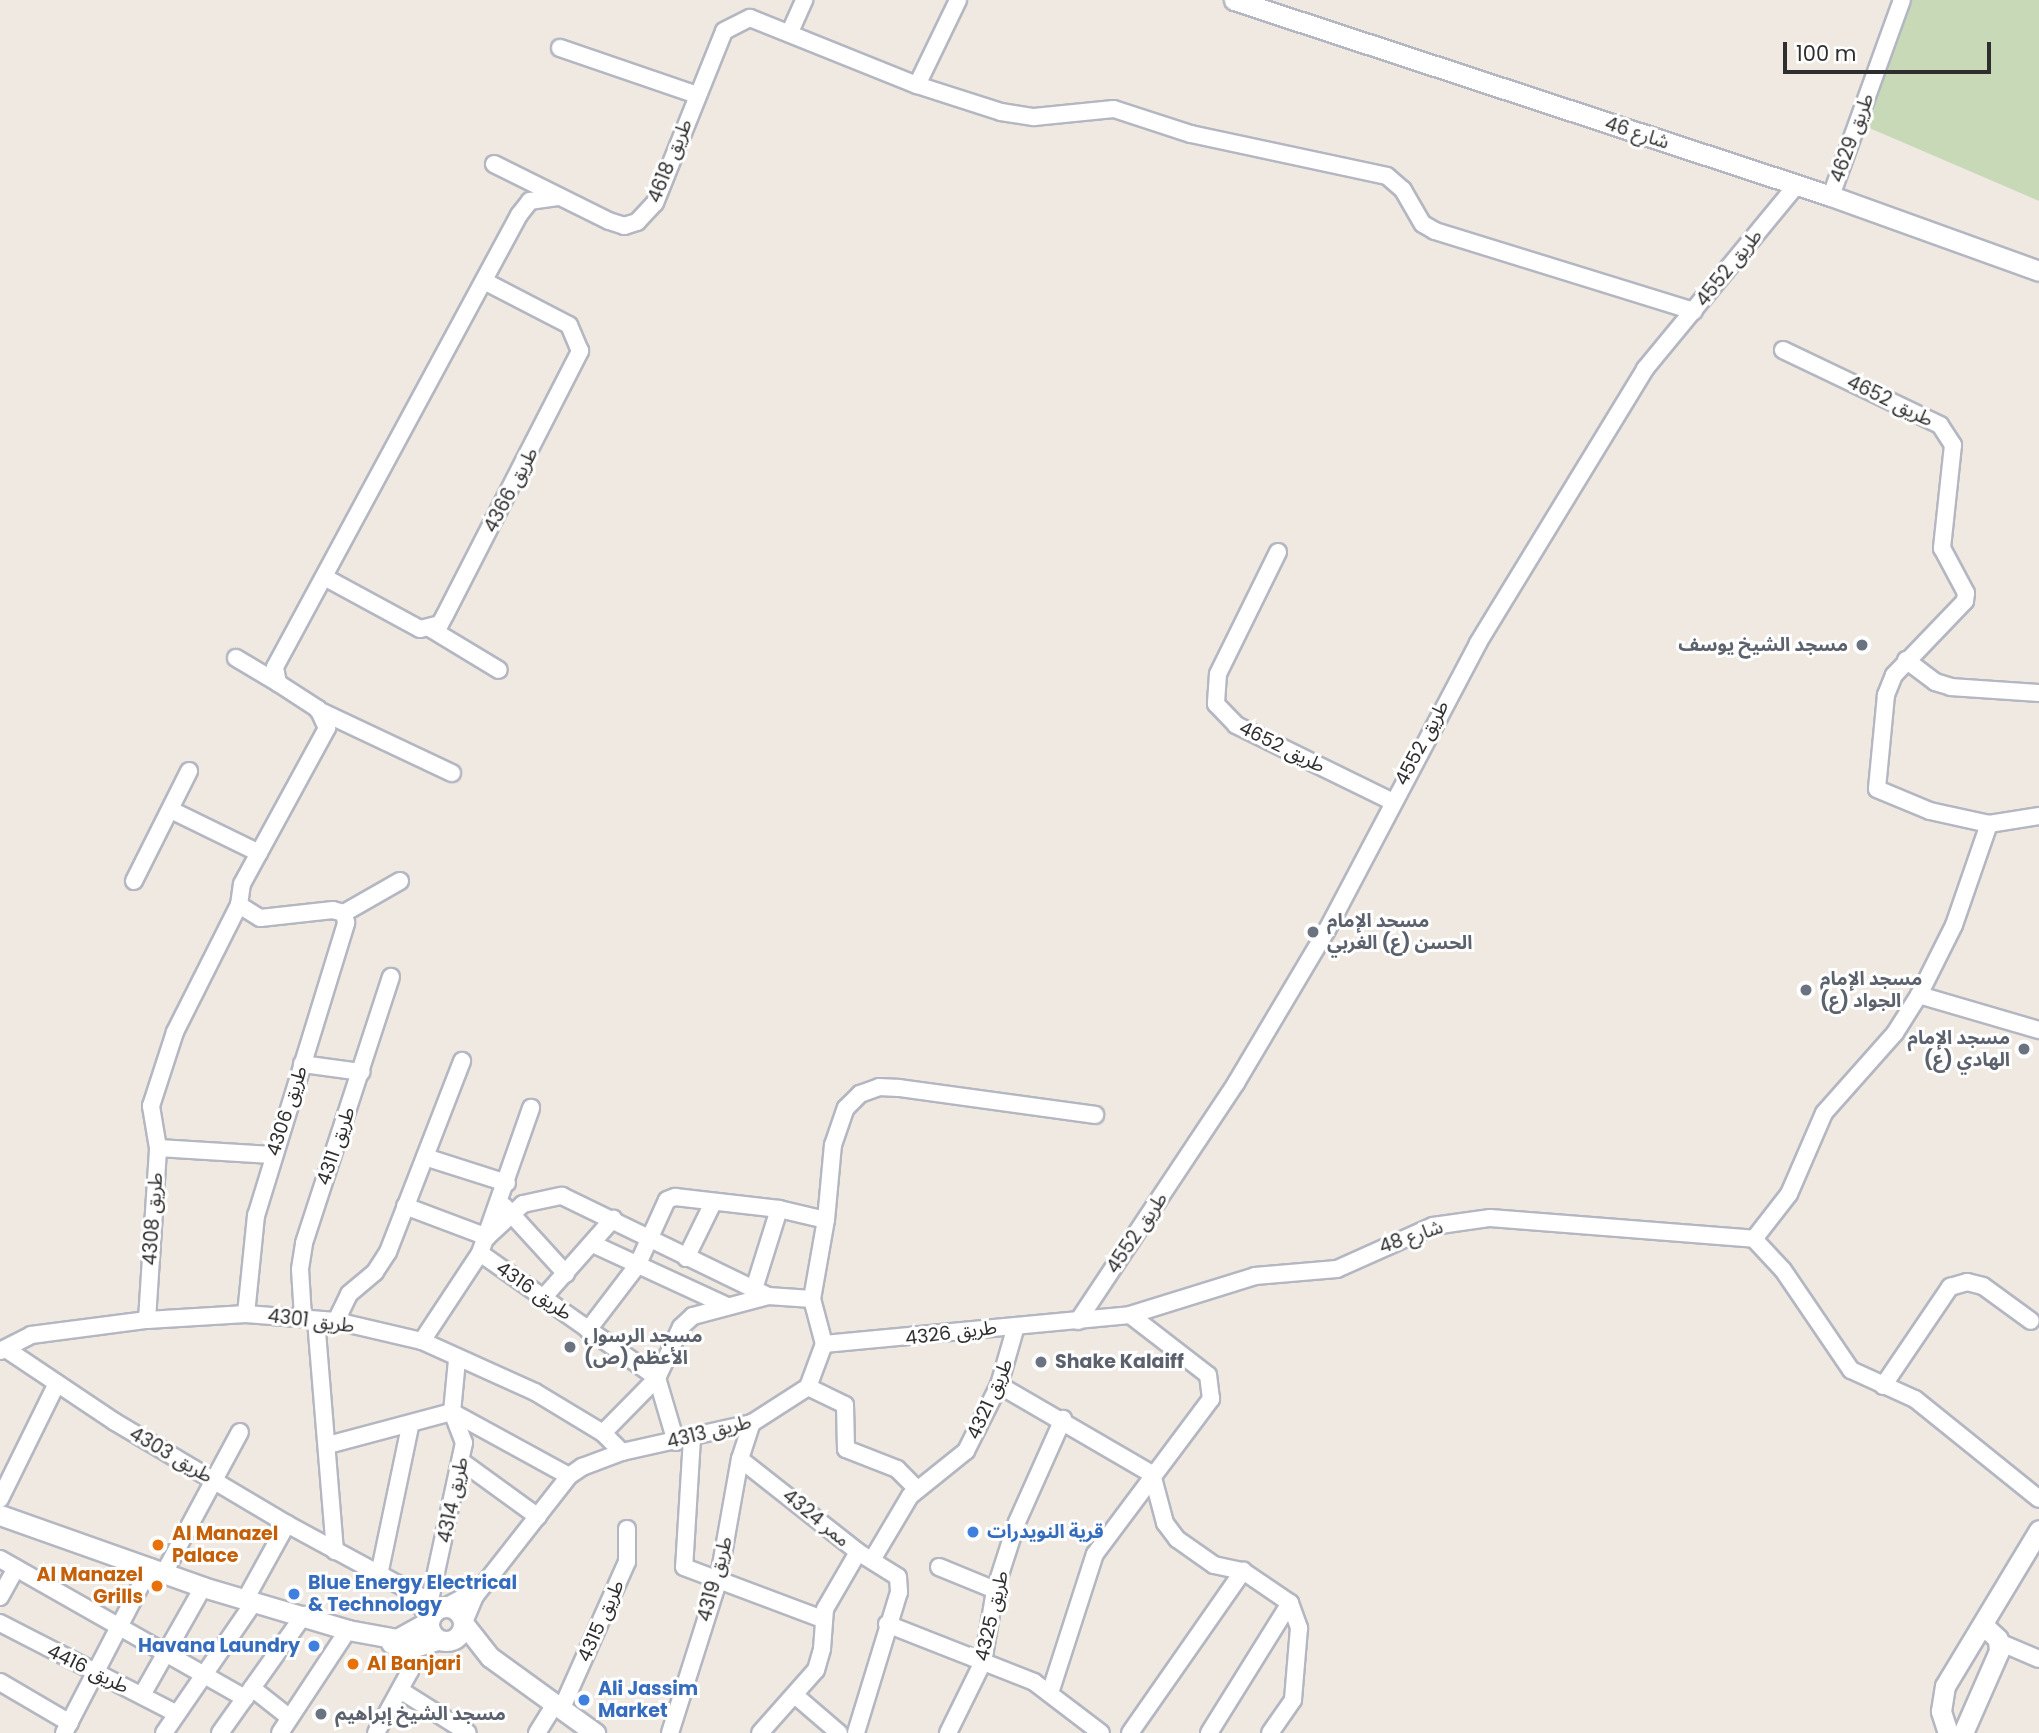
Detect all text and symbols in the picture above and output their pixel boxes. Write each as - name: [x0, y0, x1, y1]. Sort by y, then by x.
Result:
- scale bar: [1787, 28, 1995, 72]
- text: 100 m: [1796, 39, 1856, 68]
- street label: طريق 4629: [1825, 90, 1879, 186]
- street label: شارع 46: [1602, 112, 1672, 154]
- street label: طريق 4618: [643, 116, 697, 206]
- street label: طريق 4552: [1691, 225, 1767, 311]
- street label: طريق 4652: [1843, 370, 1937, 432]
- street label: طريق 4366: [479, 444, 543, 536]
- place label: مسجد الشيخ يوسف: [1678, 634, 1848, 656]
- marker: مسجد الشيخ يوسف: [1854, 637, 1870, 653]
- street label: طريق 4552: [1390, 697, 1454, 789]
- street label: طريق 4652: [1235, 716, 1329, 778]
- place label: مسجد الإمام الحسن (ع) الغربي: [1327, 910, 1472, 954]
- marker: مسجد الإمام الحسن (ع) الغربي: [1305, 924, 1321, 940]
- place label: مسجد الإمام الجواد (ع): [1820, 968, 1922, 1012]
- marker: مسجد الإمام الجواد (ع): [1798, 982, 1814, 998]
- place label: مسجد الإمام الهادي (ع): [1908, 1027, 2010, 1071]
- marker: مسجد الإمام الهادي (ع): [2016, 1041, 2032, 1057]
- street label: طريق 4306: [262, 1063, 312, 1159]
- street label: طريق 4311: [312, 1104, 360, 1188]
- street label: طريق 4308: [138, 1172, 168, 1266]
- street label: طريق 4552: [1102, 1188, 1172, 1278]
- street label: شارع 48: [1376, 1215, 1446, 1259]
- street label: طريق 4316: [492, 1257, 576, 1325]
- street label: طريق 4301: [266, 1304, 356, 1338]
- street label: طريق 4326: [904, 1316, 998, 1350]
- place label: مسجد الرسول الأعظم (ص): [584, 1325, 703, 1369]
- marker: مسجد الرسول الأعظم (ص): [562, 1339, 578, 1355]
- place label: Shake Kalaiff: [1055, 1351, 1184, 1373]
- marker: Shake Kalaiff: [1033, 1354, 1049, 1370]
- street label: طريق 4321: [962, 1355, 1018, 1443]
- street label: طريق 4313: [664, 1410, 754, 1454]
- street label: طريق 4303: [125, 1422, 217, 1488]
- street label: طريق 4314: [433, 1455, 473, 1545]
- street label: ممر 4324: [778, 1484, 854, 1552]
- place label: قرية النويدرات: [987, 1521, 1104, 1543]
- place label: Al Manazel Palace: [172, 1523, 278, 1567]
- marker: قرية النويدرات: [965, 1524, 981, 1540]
- street label: طريق 4319: [693, 1534, 737, 1624]
- marker: Al Manazel Palace: [150, 1537, 166, 1553]
- place label: Al Manazel Grills: [37, 1564, 143, 1608]
- street label: طريق 4325: [971, 1569, 1013, 1663]
- place label: Blue Energy Electrical & Technology: [308, 1572, 517, 1616]
- street label: طريق 4315: [573, 1577, 629, 1665]
- marker: Al Manazel Grills: [149, 1578, 165, 1594]
- marker: Blue Energy Electrical & Technology: [286, 1586, 302, 1602]
- place label: Havana Laundry: [138, 1635, 300, 1657]
- marker: Havana Laundry: [306, 1638, 322, 1654]
- street label: طريق 4416: [43, 1639, 133, 1699]
- place label: Al Banjari: [367, 1653, 461, 1675]
- marker: Al Banjari: [345, 1656, 361, 1672]
- place label: Ali Jassim Market: [598, 1678, 698, 1722]
- marker: Ali Jassim Market: [576, 1692, 592, 1708]
- place label: مسجد الشيخ إبراهيم: [335, 1703, 506, 1725]
- marker: مسجد الشيخ إبراهيم: [313, 1706, 329, 1722]

